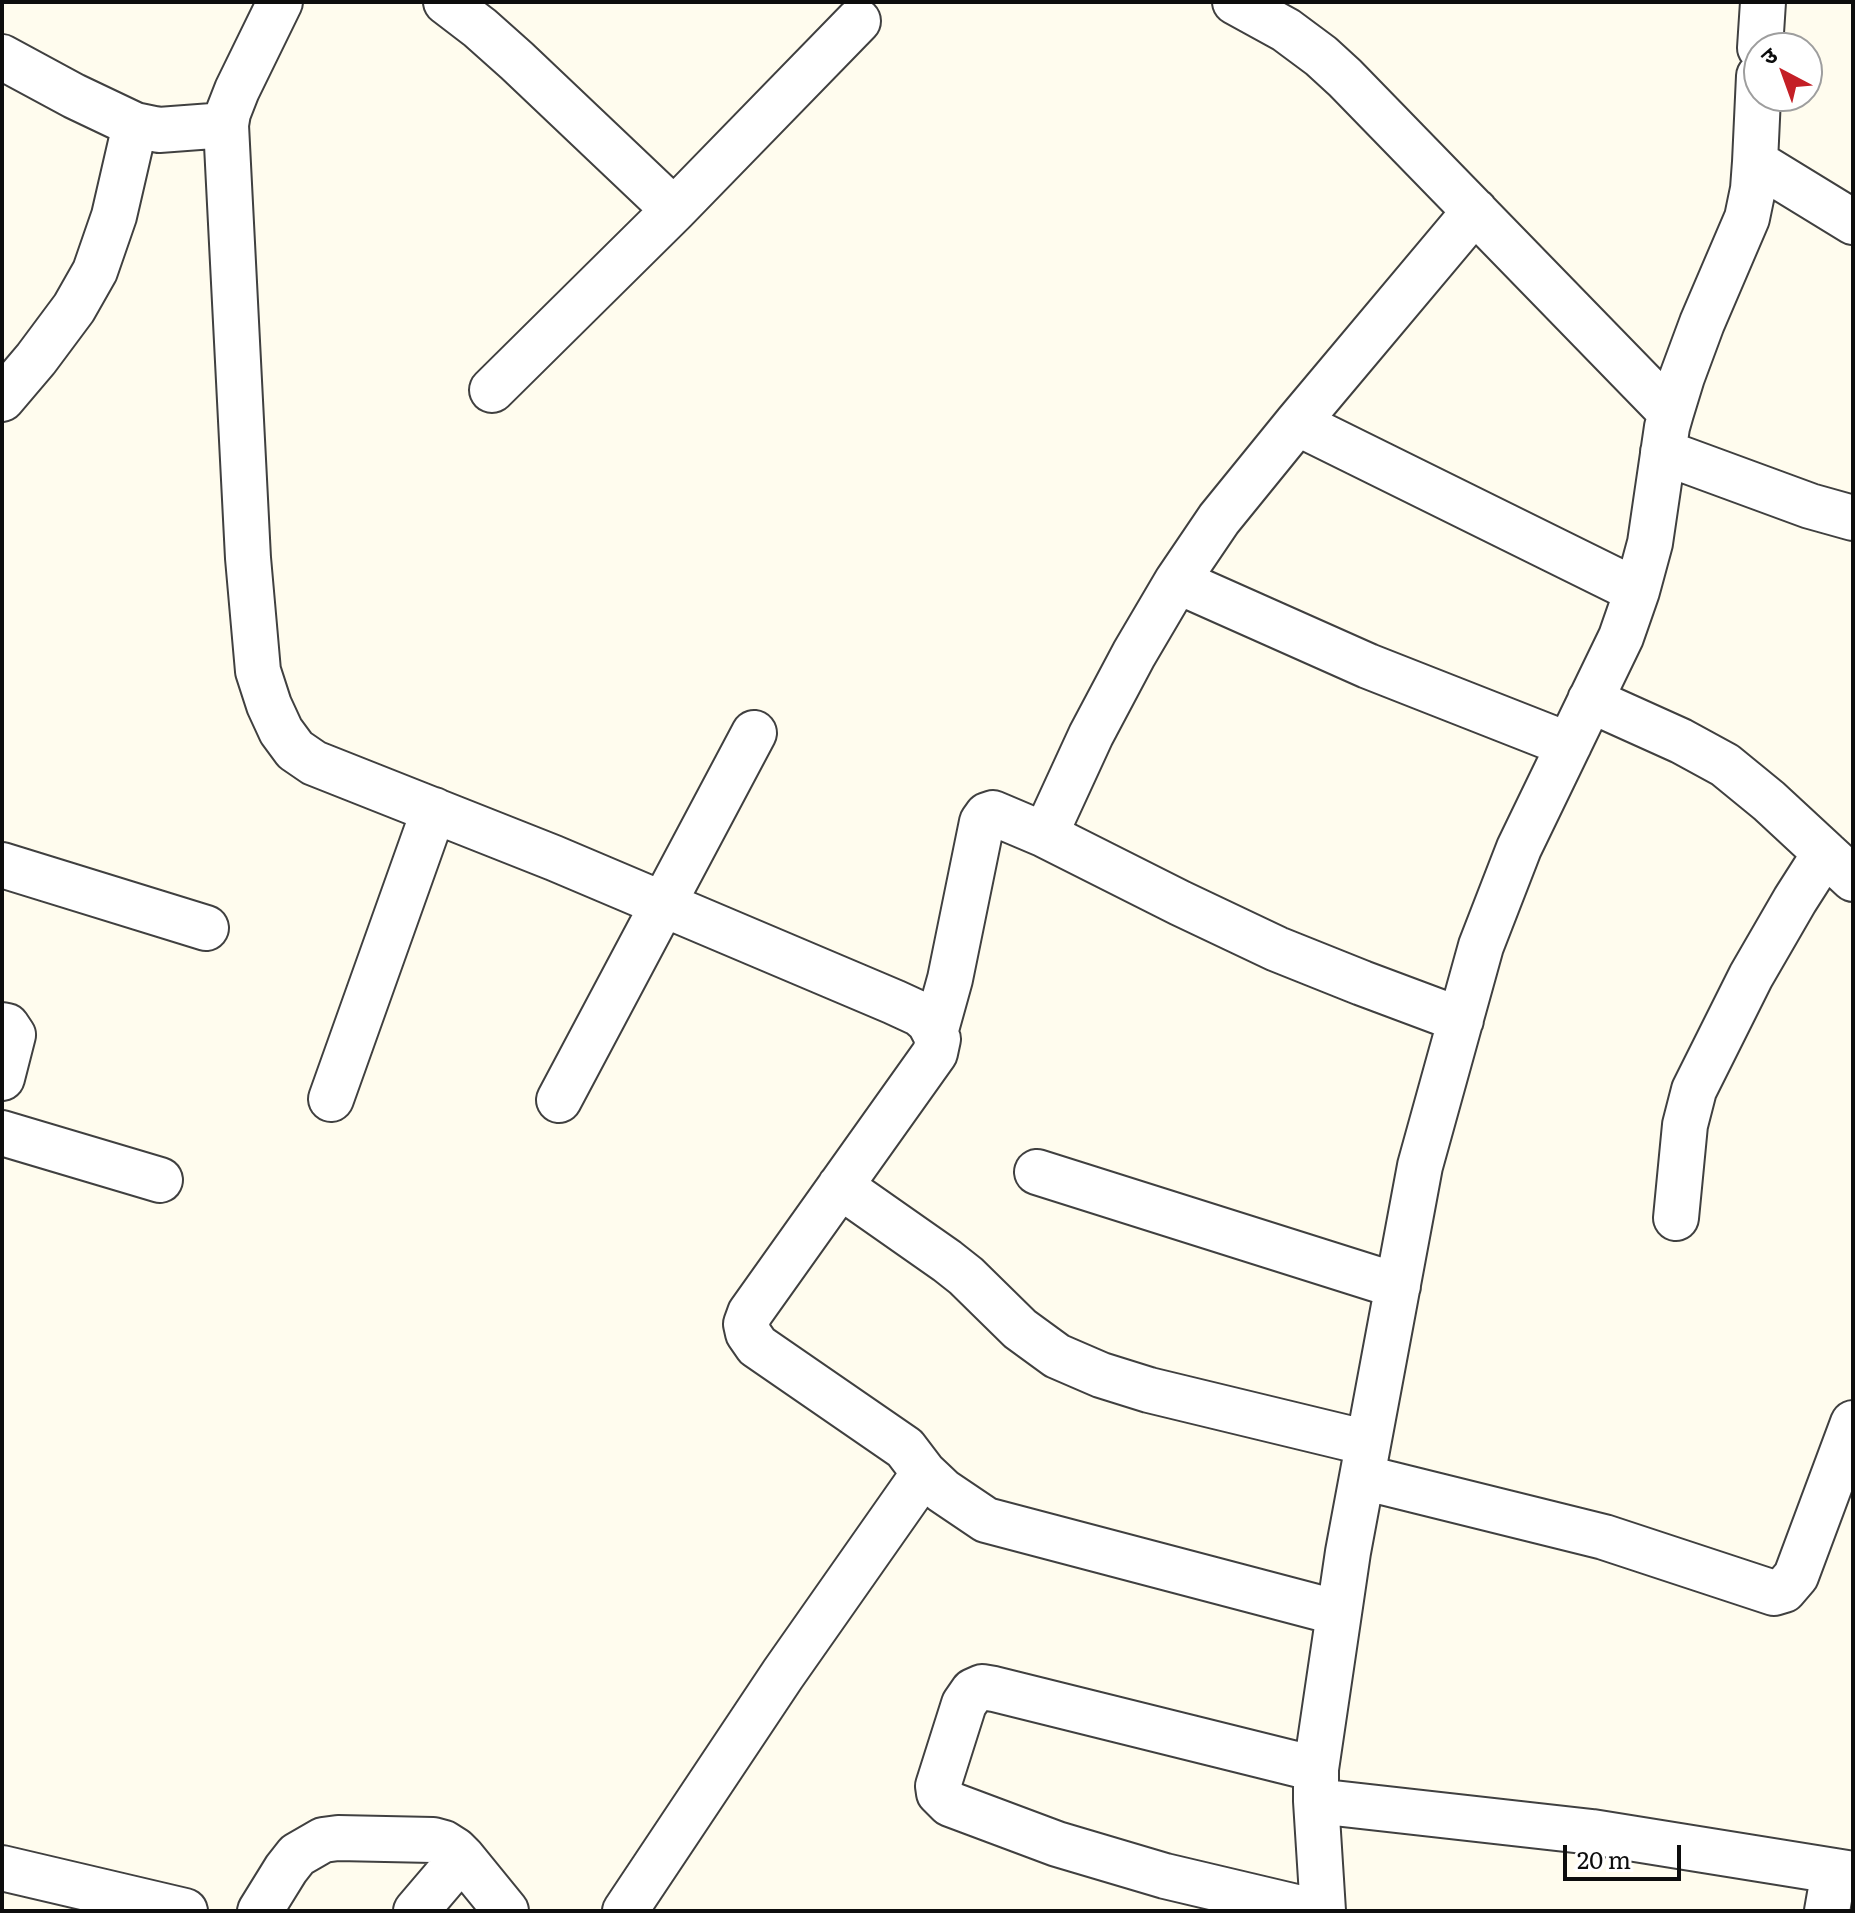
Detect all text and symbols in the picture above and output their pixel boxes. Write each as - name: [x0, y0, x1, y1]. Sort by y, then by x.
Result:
- north arrow: [1743, 32, 1823, 112]
- text: उ: [1753, 38, 1784, 72]
- scale bar: [1567, 1829, 1685, 1879]
- text: 20 m: [1577, 1841, 1631, 1876]

